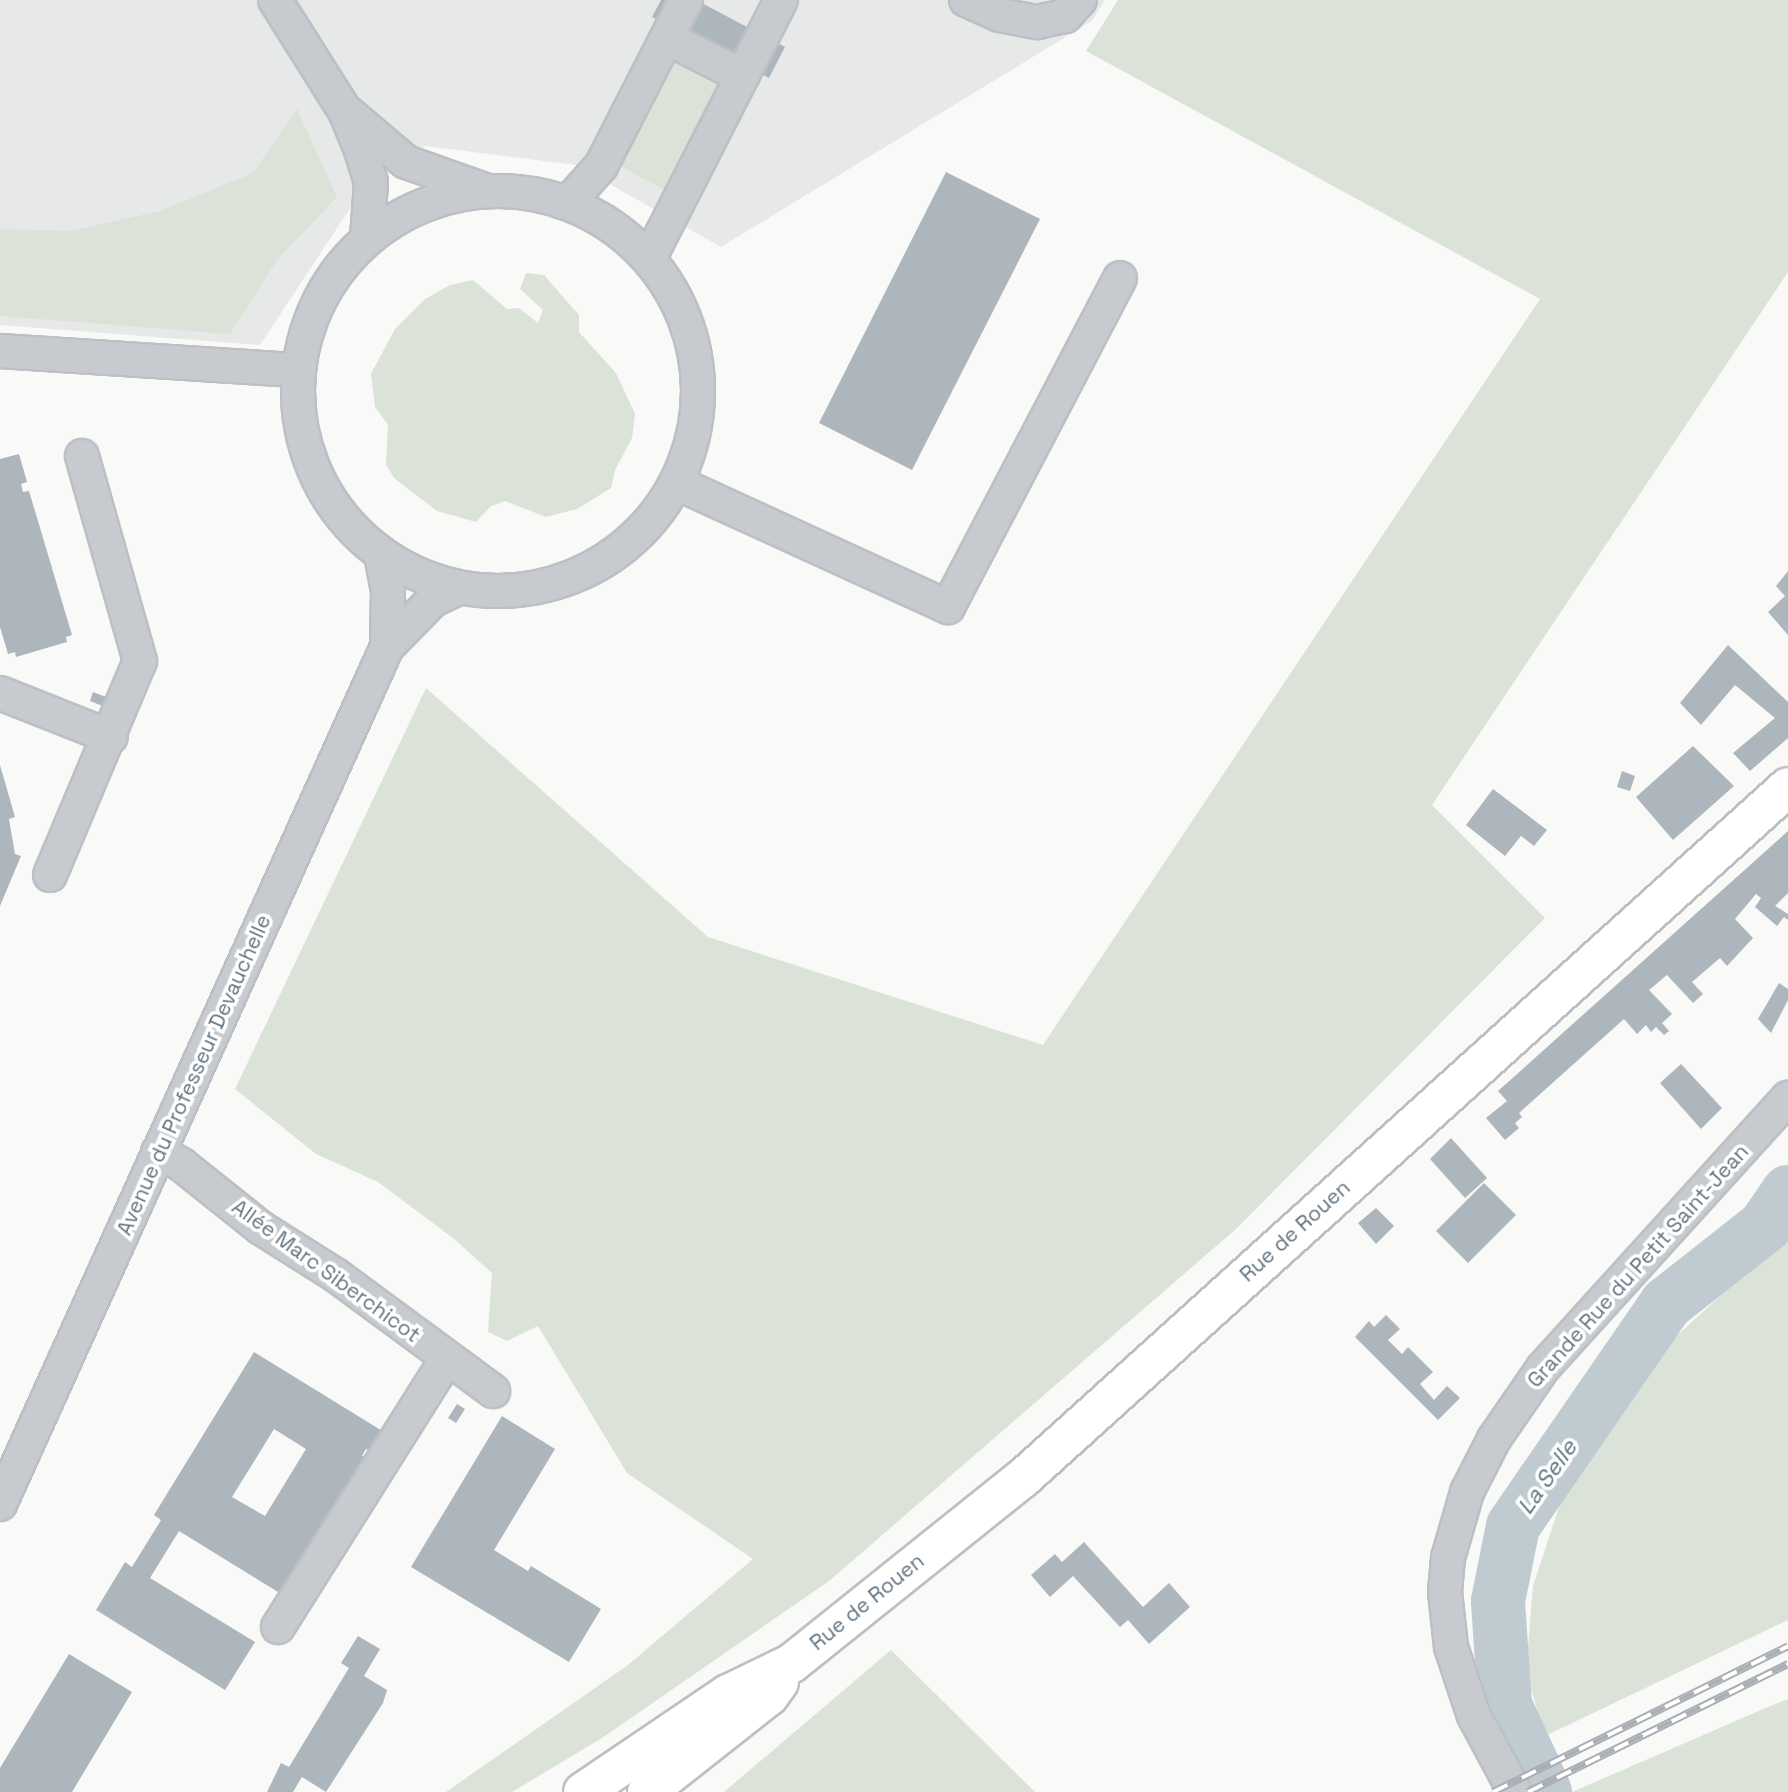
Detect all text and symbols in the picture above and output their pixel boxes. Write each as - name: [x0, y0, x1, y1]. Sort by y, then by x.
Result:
- street label: Avenue du Professeur Devauchelle: [112, 911, 276, 1239]
- street label: Grande Rue du Petit Saint-Jean: [1522, 1139, 1754, 1393]
- street label: Rue de Rouen: [1235, 1175, 1355, 1287]
- street label: Allée Marc Siberchicot: [227, 1194, 425, 1348]
- water label: La Selle: [1512, 1435, 1582, 1519]
- street label: Rue de Rouen: [805, 1548, 929, 1656]

